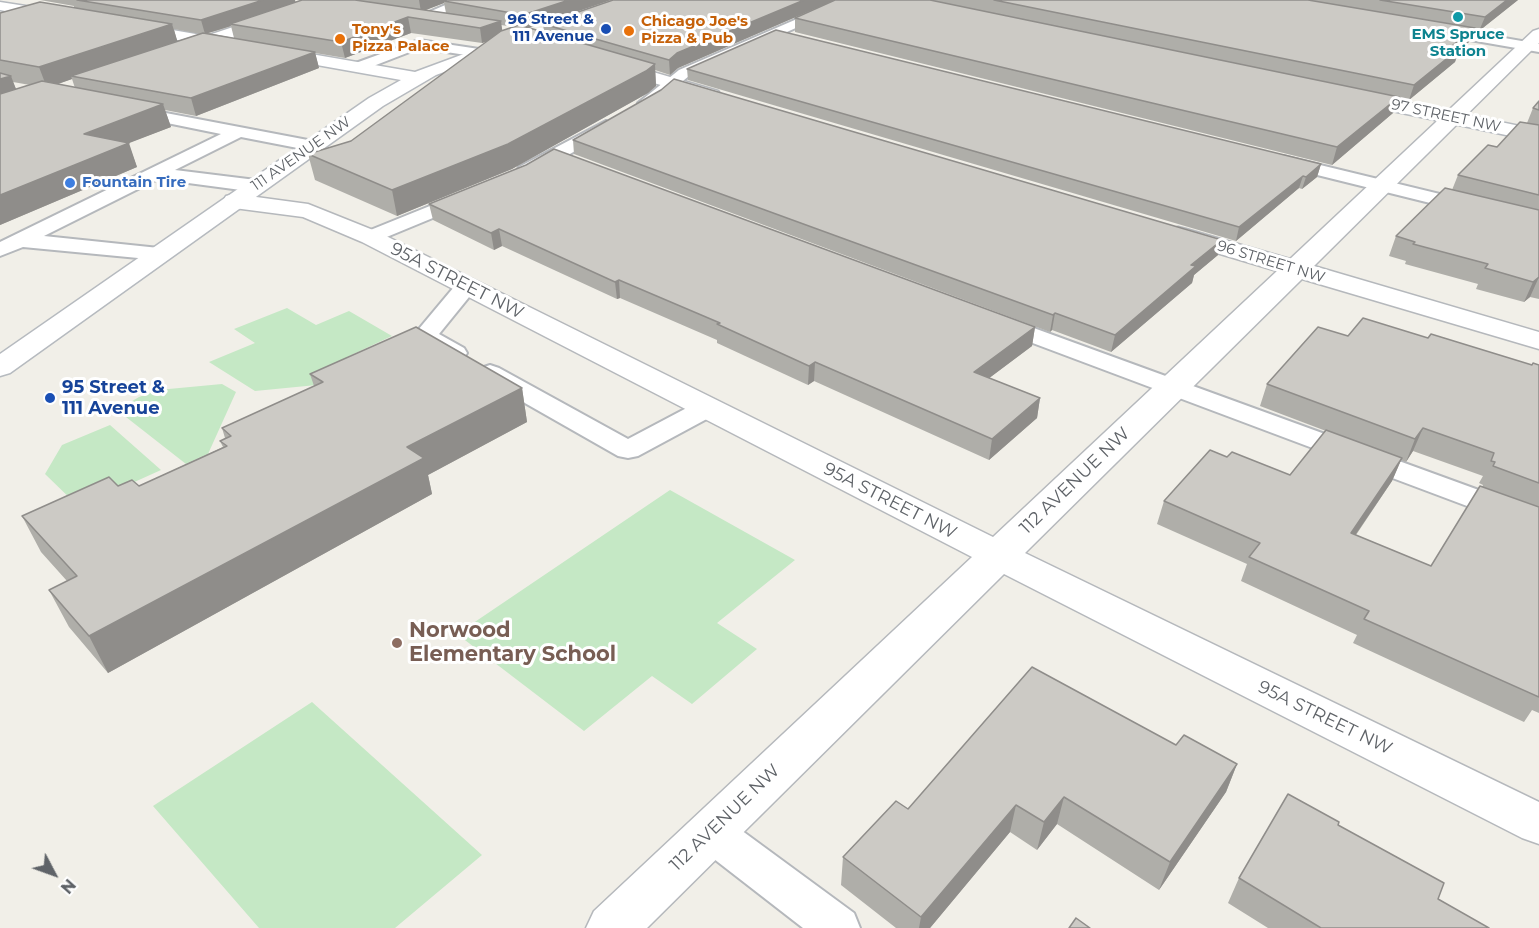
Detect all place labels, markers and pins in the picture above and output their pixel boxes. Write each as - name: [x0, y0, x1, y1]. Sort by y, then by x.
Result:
- marker: EMS Spruce Station: [1451, 10, 1465, 24]
- place label: 96 Street & 111 Avenue: [508, 11, 594, 46]
- place label: Chicago Joe's Pizza & Pub: [641, 13, 748, 48]
- place label: Tony's Pizza Palace: [352, 21, 449, 56]
- marker: 96 Street & 111 Avenue: [599, 22, 613, 36]
- marker: Chicago Joe's Pizza & Pub: [622, 24, 636, 38]
- place label: EMS Spruce Station: [1411, 26, 1505, 61]
- marker: Tony's Pizza Palace: [333, 32, 347, 46]
- place label: Fountain Tire: [82, 174, 186, 192]
- marker: Fountain Tire: [63, 176, 77, 190]
- place label: 95 Street & 111 Avenue: [62, 377, 165, 420]
- marker: 95 Street & 111 Avenue: [43, 391, 57, 405]
- place label: Norwood Elementary School: [409, 618, 616, 668]
- marker: Norwood Elementary School: [390, 636, 404, 650]

